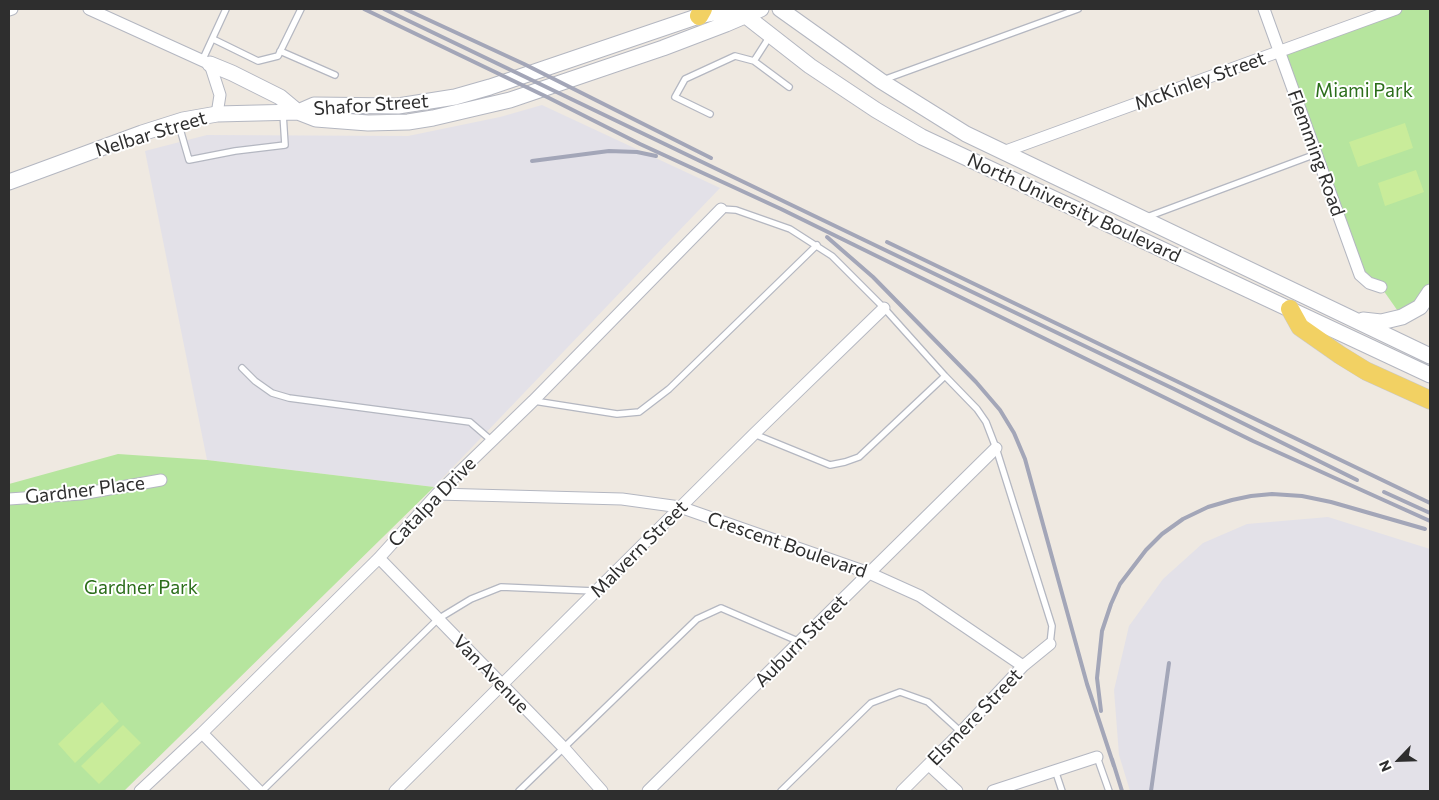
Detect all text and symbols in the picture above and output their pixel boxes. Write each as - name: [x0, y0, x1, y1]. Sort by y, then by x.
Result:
- street label: McKinley Street: [1131, 47, 1269, 115]
- park label: Miami Park: [1315, 80, 1413, 102]
- street label: Flemming Road: [1283, 87, 1349, 219]
- street label: Shafor Street: [313, 90, 429, 120]
- street label: Nelbar Street: [93, 106, 209, 162]
- street label: North University Boulevard: [963, 148, 1185, 268]
- street label: Catalpa Drive: [383, 452, 481, 552]
- street label: Gardner Place: [24, 471, 146, 509]
- street label: Malvern Street: [586, 496, 692, 602]
- street label: Crescent Boulevard: [704, 507, 870, 583]
- park label: Gardner Park: [84, 577, 198, 599]
- street label: Auburn Street: [750, 590, 852, 692]
- street label: Van Avenue: [448, 630, 534, 718]
- street label: Elsmere Street: [923, 664, 1027, 770]
- north arrow: [1374, 735, 1424, 785]
- text: N: [1375, 758, 1395, 775]

